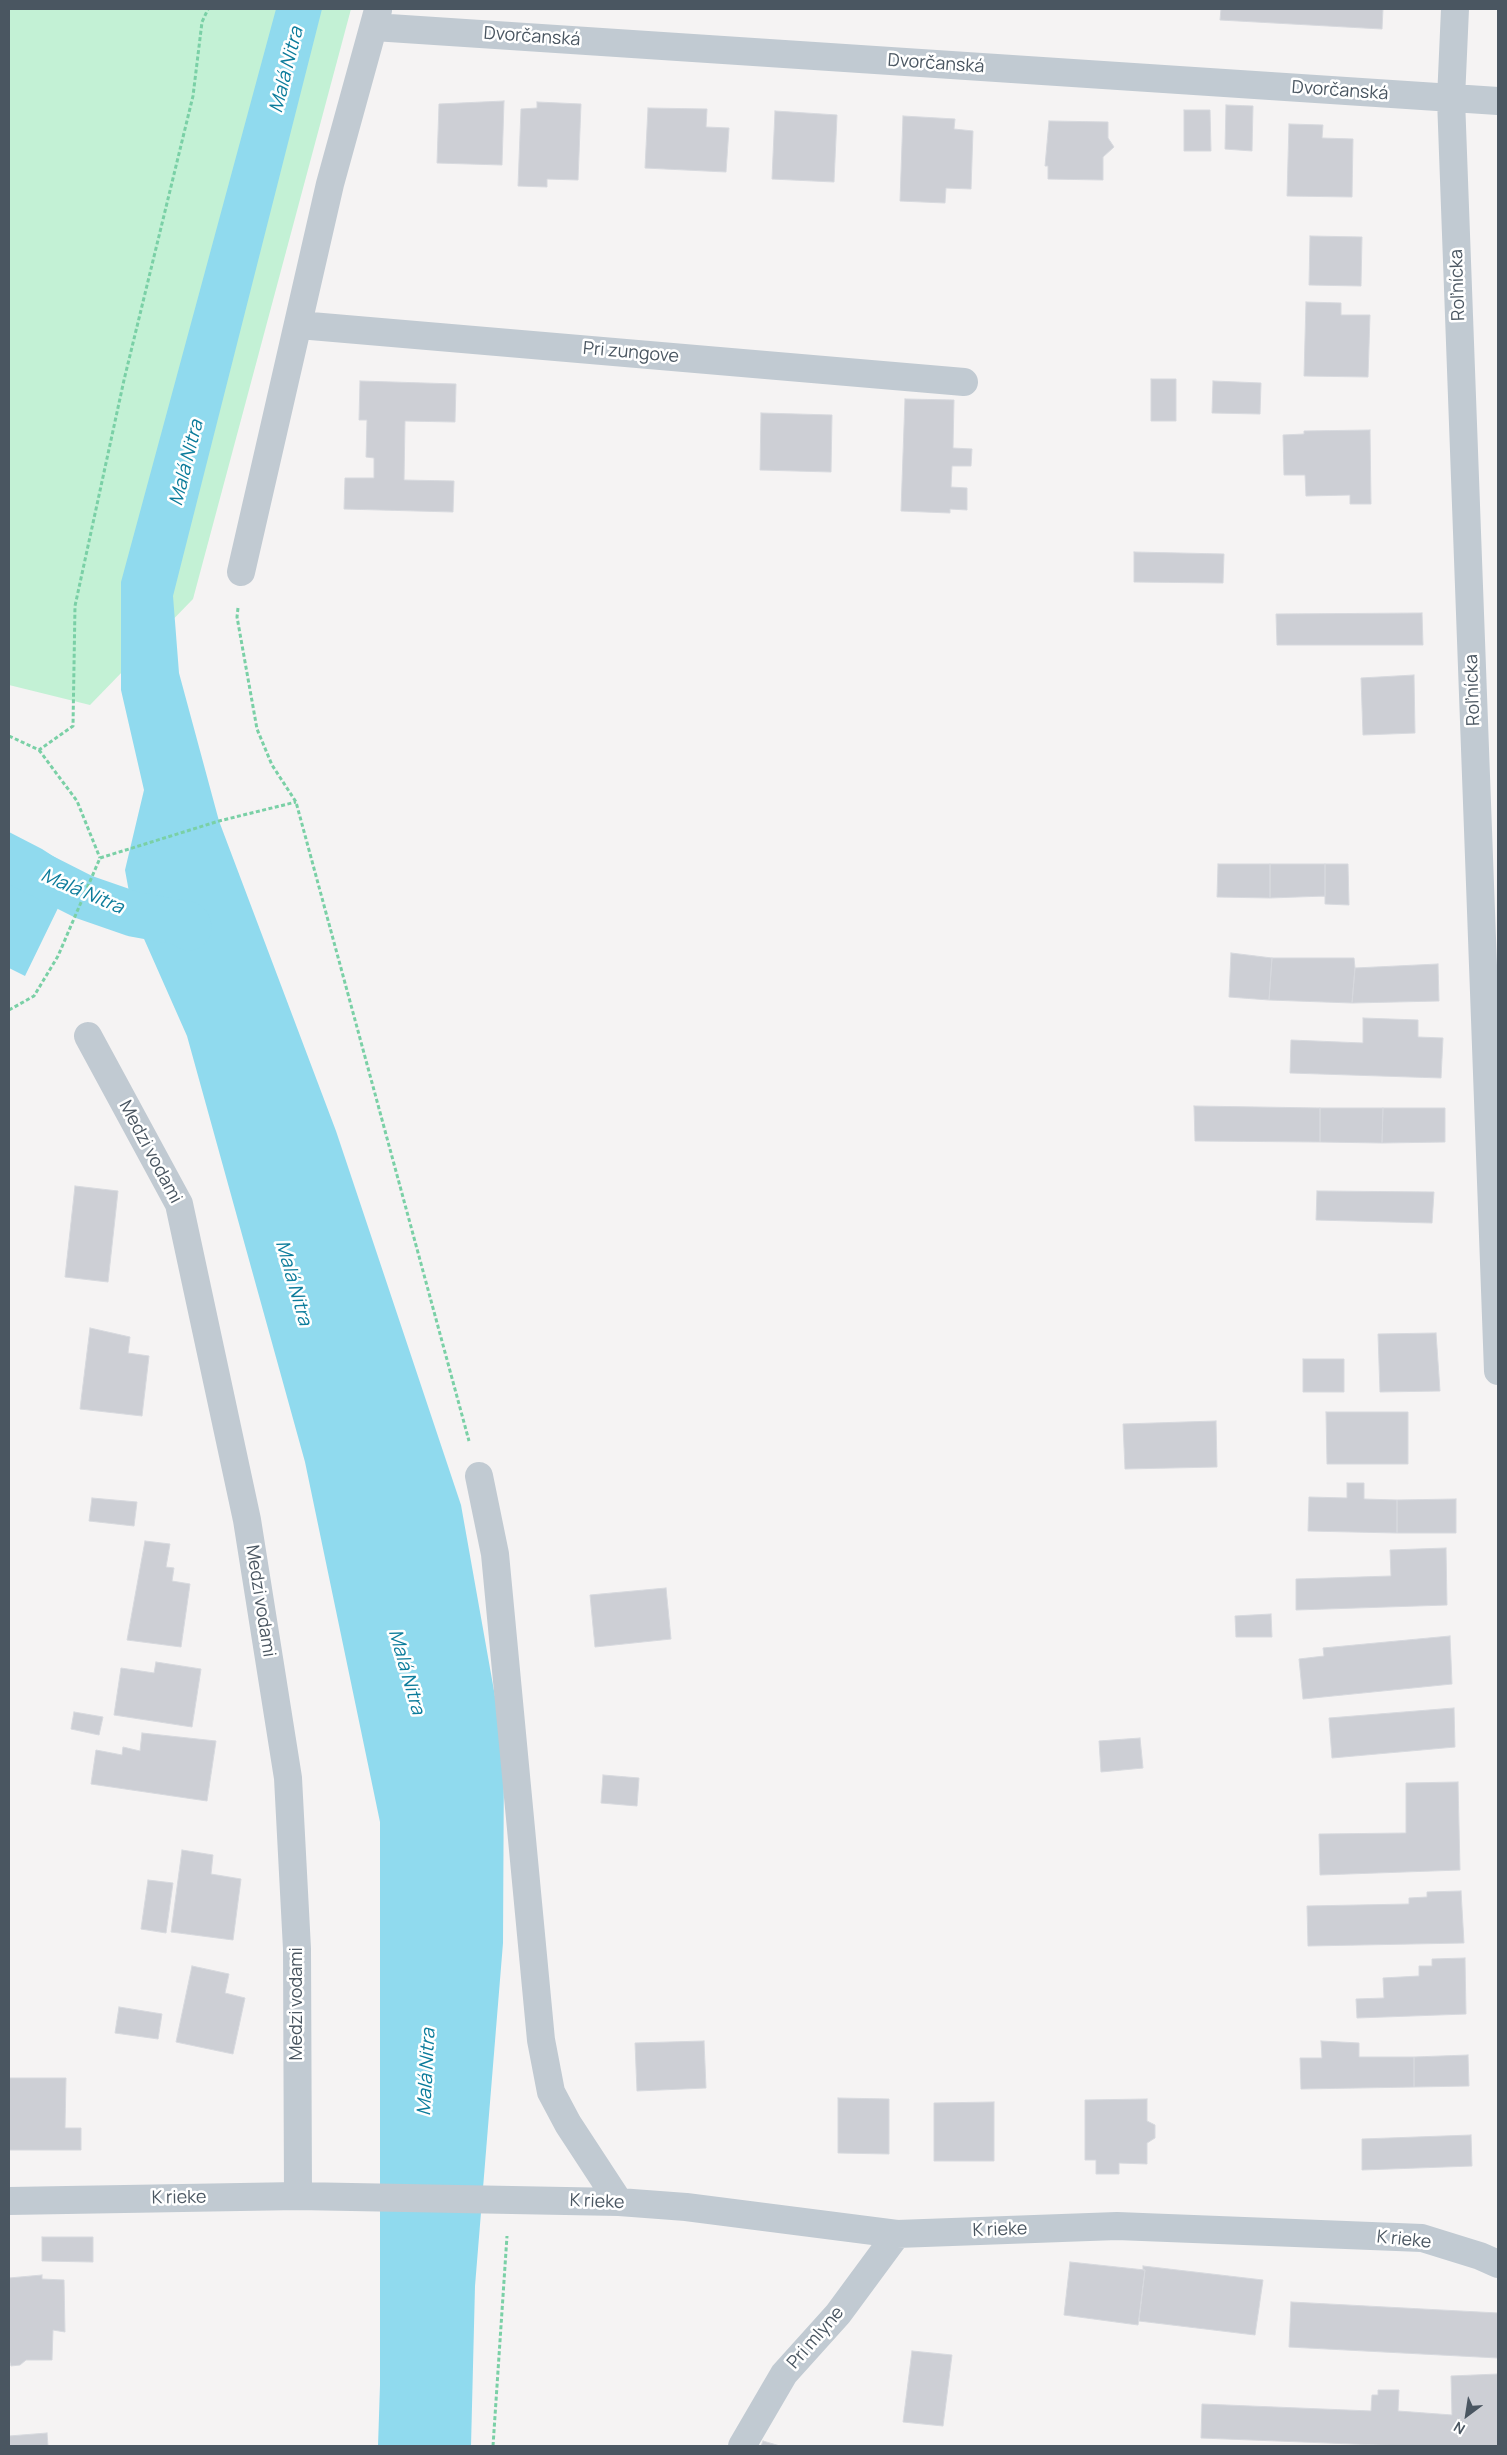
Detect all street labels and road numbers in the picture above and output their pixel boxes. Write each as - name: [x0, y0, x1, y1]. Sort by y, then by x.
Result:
- street label: Dvorčanská: [483, 23, 581, 51]
- street label: Dvorčanská: [887, 50, 985, 78]
- street label: Dvorčanská: [1291, 77, 1389, 105]
- street label: Roľnícka: [1446, 249, 1470, 321]
- street label: Pri zungove: [582, 338, 680, 368]
- street label: Roľnícka: [1461, 654, 1485, 726]
- street label: Medzi vodami: [114, 1097, 186, 1207]
- street label: Medzi vodami: [240, 1543, 280, 1659]
- street label: Medzi vodami: [286, 1947, 308, 2061]
- street label: K rieke: [151, 2187, 207, 2209]
- street label: K rieke: [569, 2190, 625, 2214]
- street label: K rieke: [972, 2218, 1028, 2242]
- street label: K rieke: [1376, 2226, 1432, 2254]
- street label: Pri mlyne: [783, 2303, 849, 2373]

